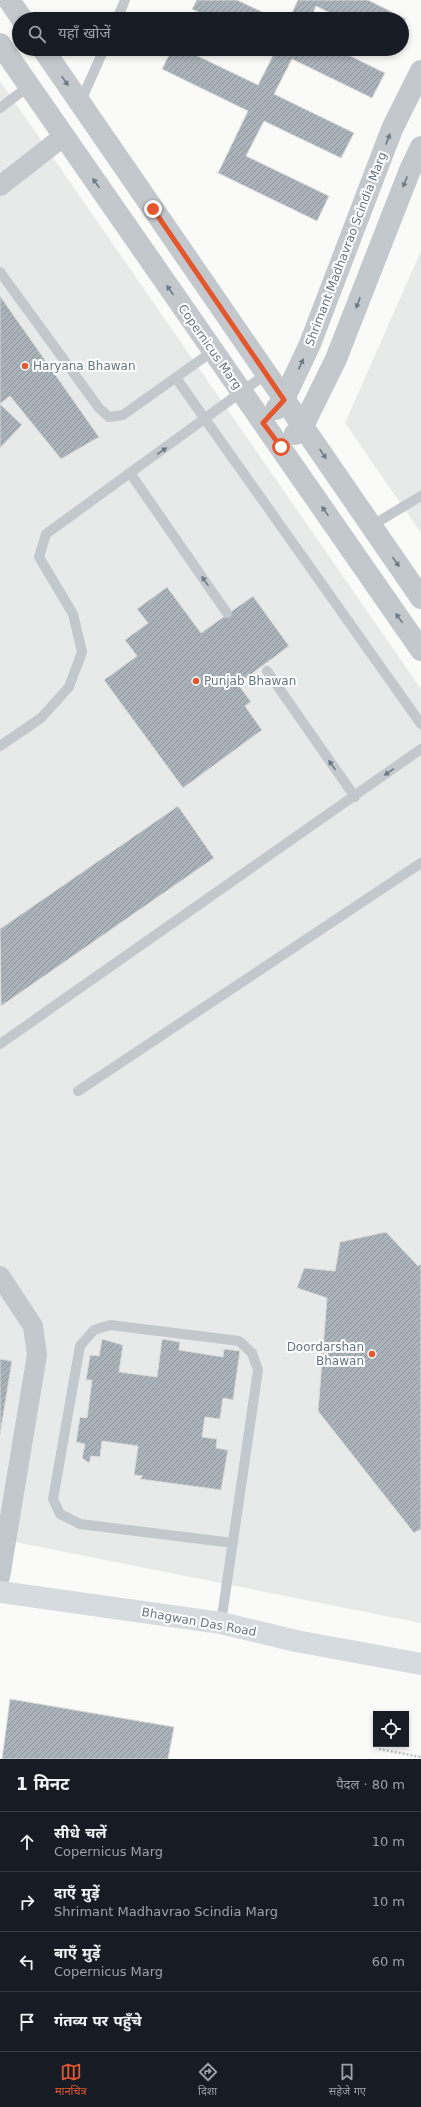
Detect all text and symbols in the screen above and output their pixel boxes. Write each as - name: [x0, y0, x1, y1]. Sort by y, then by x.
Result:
- search box: [12, 12, 409, 56]
- icon: search: [26, 23, 48, 45]
- text: यहाँ खोजें: [58, 24, 111, 42]
- one-way arrow: [61, 76, 69, 86]
- one-way arrow: [386, 132, 392, 144]
- street label: Shrimant Madhavrao Scindia Marg: [302, 150, 390, 348]
- one-way arrow: [402, 177, 408, 188]
- one-way arrow: [92, 178, 100, 188]
- route end: [144, 200, 162, 218]
- one-way arrow: [166, 285, 174, 295]
- one-way arrow: [354, 298, 360, 310]
- street label: Copernicus Marg: [175, 302, 245, 392]
- place label: Haryana Bhawan: [33, 359, 136, 373]
- one-way arrow: [298, 359, 304, 370]
- marker: Haryana Bhawan: [20, 361, 30, 371]
- route start: [272, 438, 290, 456]
- one-way arrow: [157, 447, 167, 455]
- one-way arrow: [319, 449, 326, 460]
- one-way arrow: [321, 506, 329, 517]
- one-way arrow: [392, 556, 400, 567]
- one-way arrow: [201, 575, 209, 586]
- one-way arrow: [395, 613, 403, 623]
- place label: Punjab Bhawan: [204, 674, 296, 688]
- marker: Punjab Bhawan: [191, 676, 201, 686]
- one-way arrow: [328, 759, 336, 770]
- one-way arrow: [384, 768, 395, 776]
- place label: Doordarshan Bhawan: [287, 1340, 364, 1368]
- marker: Doordarshan Bhawan: [367, 1349, 377, 1359]
- street label: Bhagwan Das Road: [141, 1605, 257, 1639]
- map controls: [373, 1711, 409, 1747]
- button: locate: [373, 1711, 409, 1747]
- text: 1 मिनट: [16, 1774, 69, 1794]
- text: पैदल · 80 m: [336, 1777, 405, 1792]
- text: सीधे चलें: [54, 1824, 107, 1842]
- icon: ahead: [16, 1831, 38, 1853]
- text: 10 m: [372, 1834, 405, 1849]
- text: Copernicus Marg: [54, 1844, 163, 1859]
- text: दाएँ मुड़ें: [54, 1884, 100, 1902]
- icon: right: [16, 1891, 38, 1913]
- text: 10 m: [372, 1894, 405, 1909]
- text: Shrimant Madhavrao Scindia Marg: [54, 1904, 278, 1919]
- text: बाएँ मुड़ें: [54, 1944, 100, 1962]
- icon: left: [16, 1951, 38, 1973]
- text: 60 m: [372, 1954, 405, 1969]
- text: Copernicus Marg: [54, 1964, 163, 1979]
- icon: arrive: [16, 2011, 38, 2033]
- text: गंतव्य पर पहुँचे: [54, 2012, 142, 2030]
- tab: मानचित्र: [55, 2061, 87, 2099]
- tab: दिशा: [197, 2061, 219, 2099]
- tab: सहेजे गए: [329, 2061, 366, 2099]

